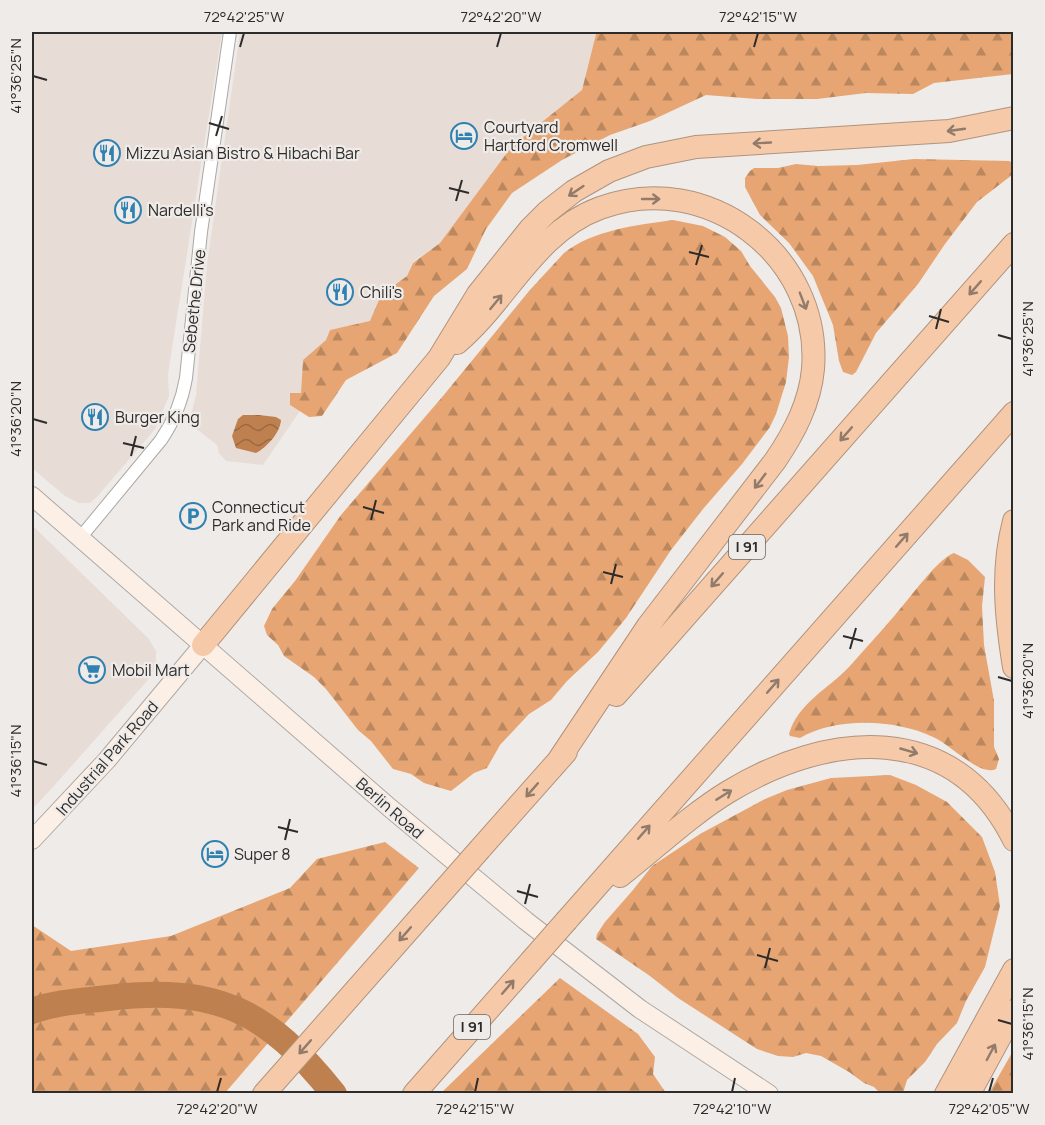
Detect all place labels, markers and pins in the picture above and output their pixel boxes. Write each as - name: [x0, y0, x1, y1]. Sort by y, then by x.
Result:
- place label: Courtyard Hartford Cromwell: [484, 116, 618, 156]
- hotel icon: Courtyard Hartford Cromwell: [449, 121, 479, 151]
- restaurant icon: Mizzu Asian Bistro & Hibachi Bar: [92, 138, 122, 168]
- place label: Mizzu Asian Bistro & Hibachi Bar: [126, 142, 360, 164]
- restaurant icon: Nardelli's: [113, 195, 143, 225]
- place label: Nardelli's: [148, 199, 214, 221]
- restaurant icon: Chili's: [325, 277, 355, 307]
- place label: Chili's: [360, 281, 402, 303]
- restaurant icon: Burger King: [80, 402, 110, 432]
- place label: Burger King: [115, 406, 200, 428]
- place label: Connecticut Park and Ride: [212, 496, 311, 536]
- parking icon: Connecticut Park and Ride: [178, 501, 208, 531]
- supermarket icon: Mobil Mart: [77, 655, 107, 685]
- place label: Mobil Mart: [112, 659, 190, 681]
- hotel icon: Super 8: [200, 839, 230, 869]
- place label: Super 8: [234, 843, 290, 865]

